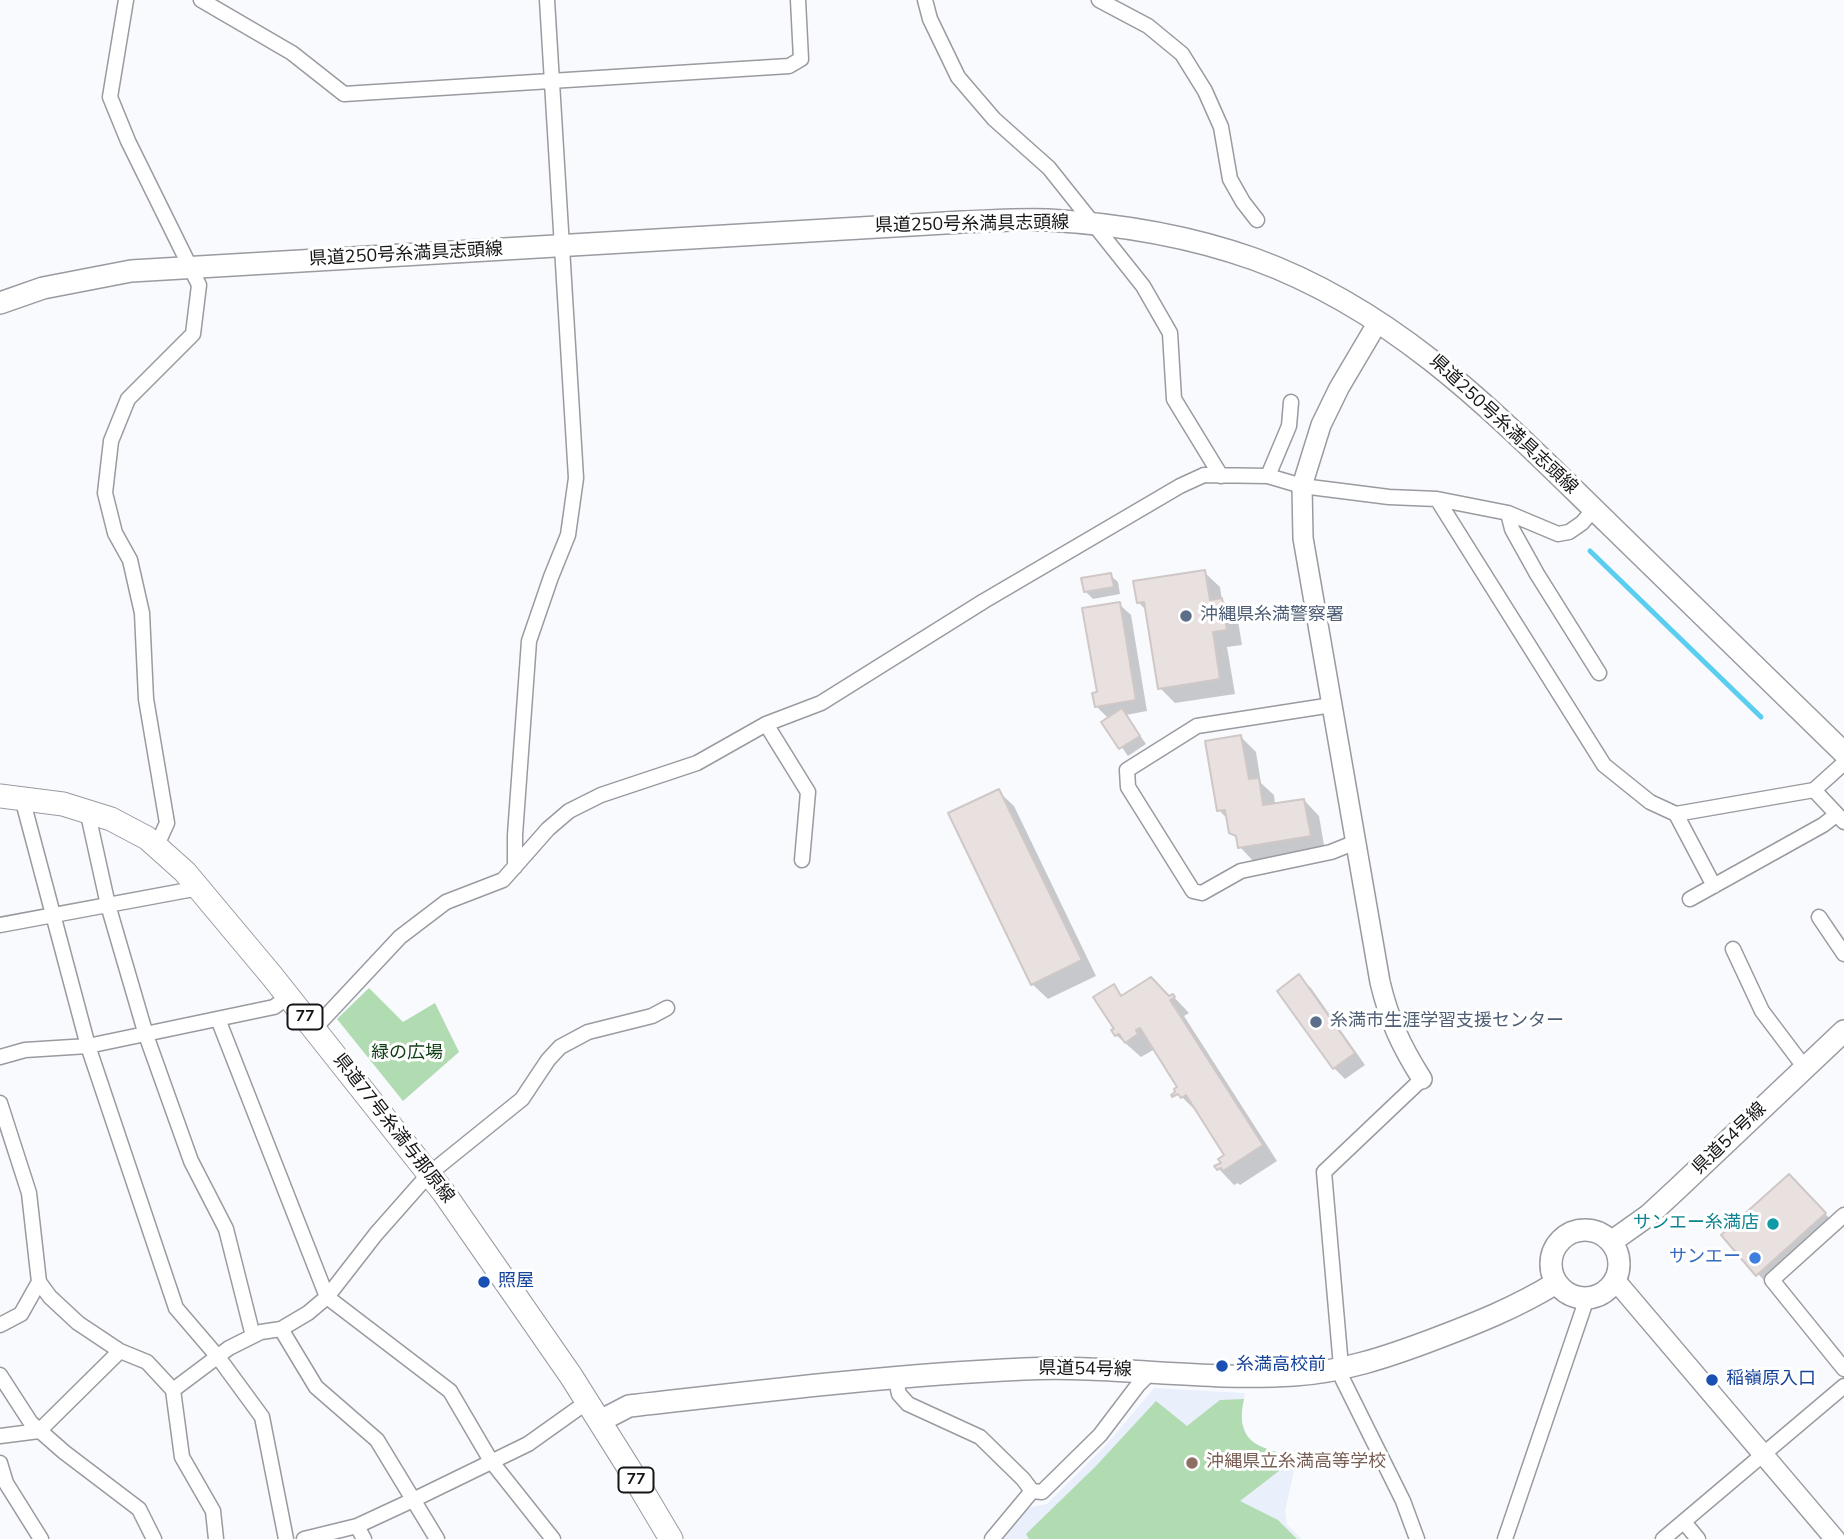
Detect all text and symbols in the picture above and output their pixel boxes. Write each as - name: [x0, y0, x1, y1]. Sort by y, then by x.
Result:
- street label: 県道250号糸満具志頭線: [875, 213, 1069, 237]
- street label: 県道250号糸満具志頭線: [308, 239, 504, 271]
- street label: 県道250号糸満具志頭線: [1425, 351, 1581, 499]
- place label: 沖縄県糸満警察署: [1200, 605, 1344, 627]
- marker: 沖縄県糸満警察署: [1178, 608, 1194, 624]
- road number: 77: [288, 1004, 322, 1030]
- place label: 糸満市生涯学習支援センター: [1330, 1011, 1564, 1033]
- marker: 糸満市生涯学習支援センター: [1308, 1014, 1324, 1030]
- park label: 緑の広場: [371, 1043, 443, 1065]
- street label: 県道77号糸満与那原線: [328, 1050, 458, 1208]
- street label: 県道54号線: [1689, 1099, 1771, 1179]
- place label: サンエー糸満店: [1633, 1213, 1759, 1235]
- marker: サンエー糸満店: [1765, 1216, 1781, 1232]
- place label: サンエー: [1669, 1247, 1741, 1269]
- marker: サンエー: [1747, 1250, 1763, 1266]
- place label: 照屋: [498, 1271, 534, 1293]
- marker: 照屋: [476, 1274, 492, 1290]
- place label: 糸満高校前: [1236, 1355, 1326, 1377]
- street label: 県道54号線: [1038, 1358, 1132, 1382]
- marker: 糸満高校前: [1214, 1358, 1230, 1374]
- place label: 稲嶺原入口: [1726, 1369, 1816, 1391]
- marker: 稲嶺原入口: [1704, 1372, 1720, 1388]
- place label: 沖縄県立糸満高等学校: [1206, 1452, 1386, 1474]
- marker: 沖縄県立糸満高等学校: [1184, 1455, 1200, 1471]
- road number: 77: [618, 1468, 654, 1492]

